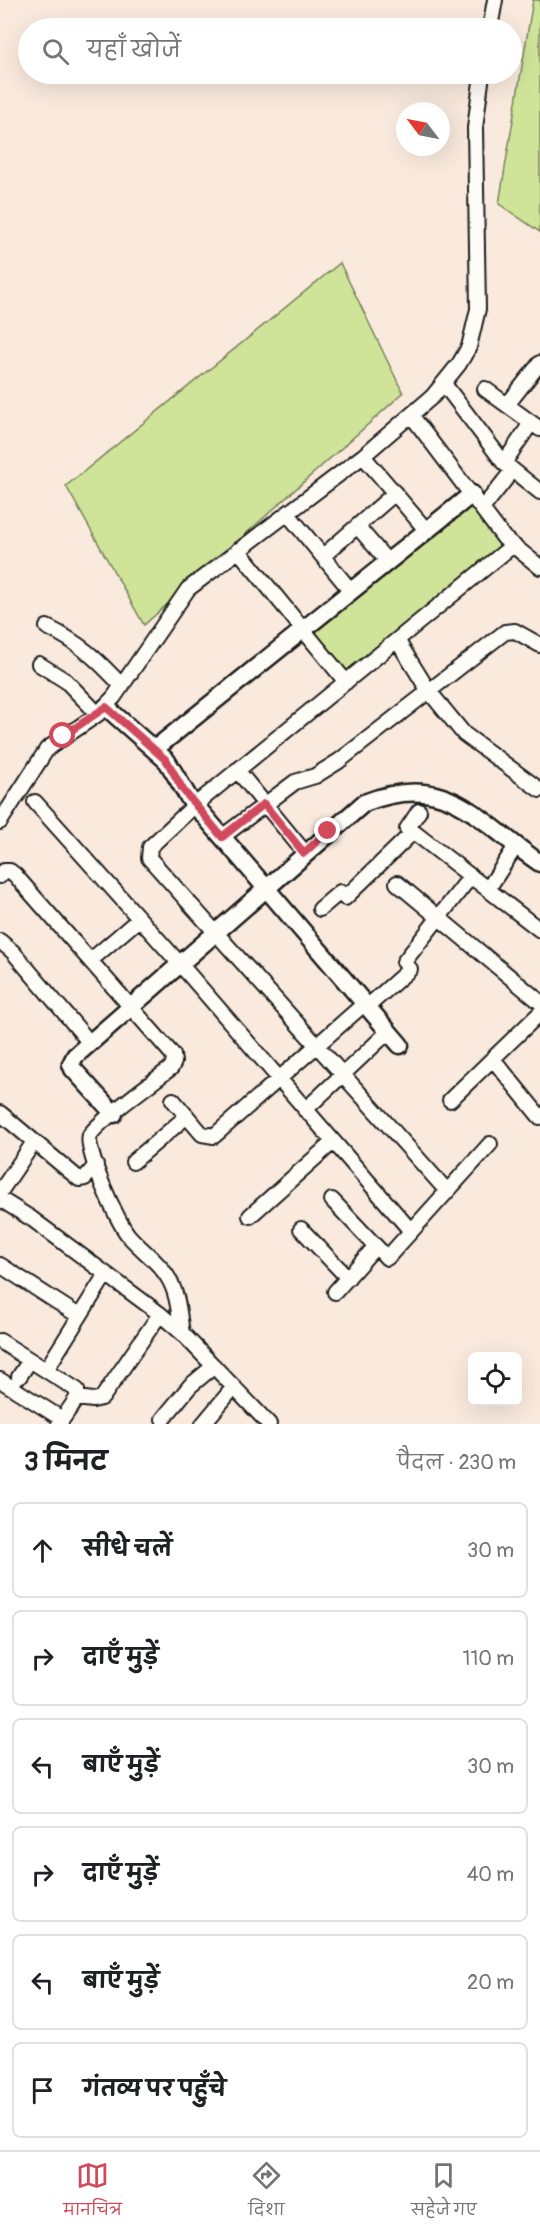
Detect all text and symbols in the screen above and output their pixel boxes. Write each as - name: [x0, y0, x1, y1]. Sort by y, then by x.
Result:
- search box: [18, 18, 522, 84]
- icon: search: [39, 35, 72, 68]
- text: यहाँ खोजें: [87, 36, 181, 64]
- north arrow: [396, 102, 450, 156]
- route start: [49, 722, 75, 748]
- route end: [314, 817, 340, 843]
- map controls: [468, 1352, 522, 1406]
- button: locate: [468, 1352, 522, 1406]
- text: 3 मिनट: [24, 1446, 107, 1478]
- text: पैदल · 230 m: [397, 1450, 516, 1475]
- icon: ahead: [26, 1534, 59, 1567]
- text: सीधे चलें: [83, 1535, 172, 1563]
- text: 30 m: [467, 1538, 514, 1563]
- icon: right: [26, 1642, 59, 1675]
- text: दाएँ मुड़ें: [83, 1643, 159, 1671]
- text: 110 m: [463, 1646, 514, 1671]
- icon: left: [26, 1750, 59, 1783]
- text: बाएँ मुड़ें: [83, 1751, 159, 1779]
- text: 30 m: [467, 1754, 514, 1779]
- icon: right: [26, 1858, 59, 1891]
- text: दाएँ मुड़ें: [83, 1859, 159, 1887]
- text: 40 m: [467, 1862, 514, 1887]
- icon: left: [26, 1966, 59, 1999]
- text: बाएँ मुड़ें: [83, 1967, 159, 1995]
- text: 20 m: [467, 1970, 514, 1995]
- icon: arrive: [26, 2074, 59, 2107]
- text: गंतव्य पर पहुँचे: [83, 2075, 226, 2103]
- tab: मानचित्र: [63, 2159, 122, 2227]
- tab: दिशा: [248, 2159, 285, 2227]
- tab: सहेजे गए: [411, 2159, 477, 2227]

